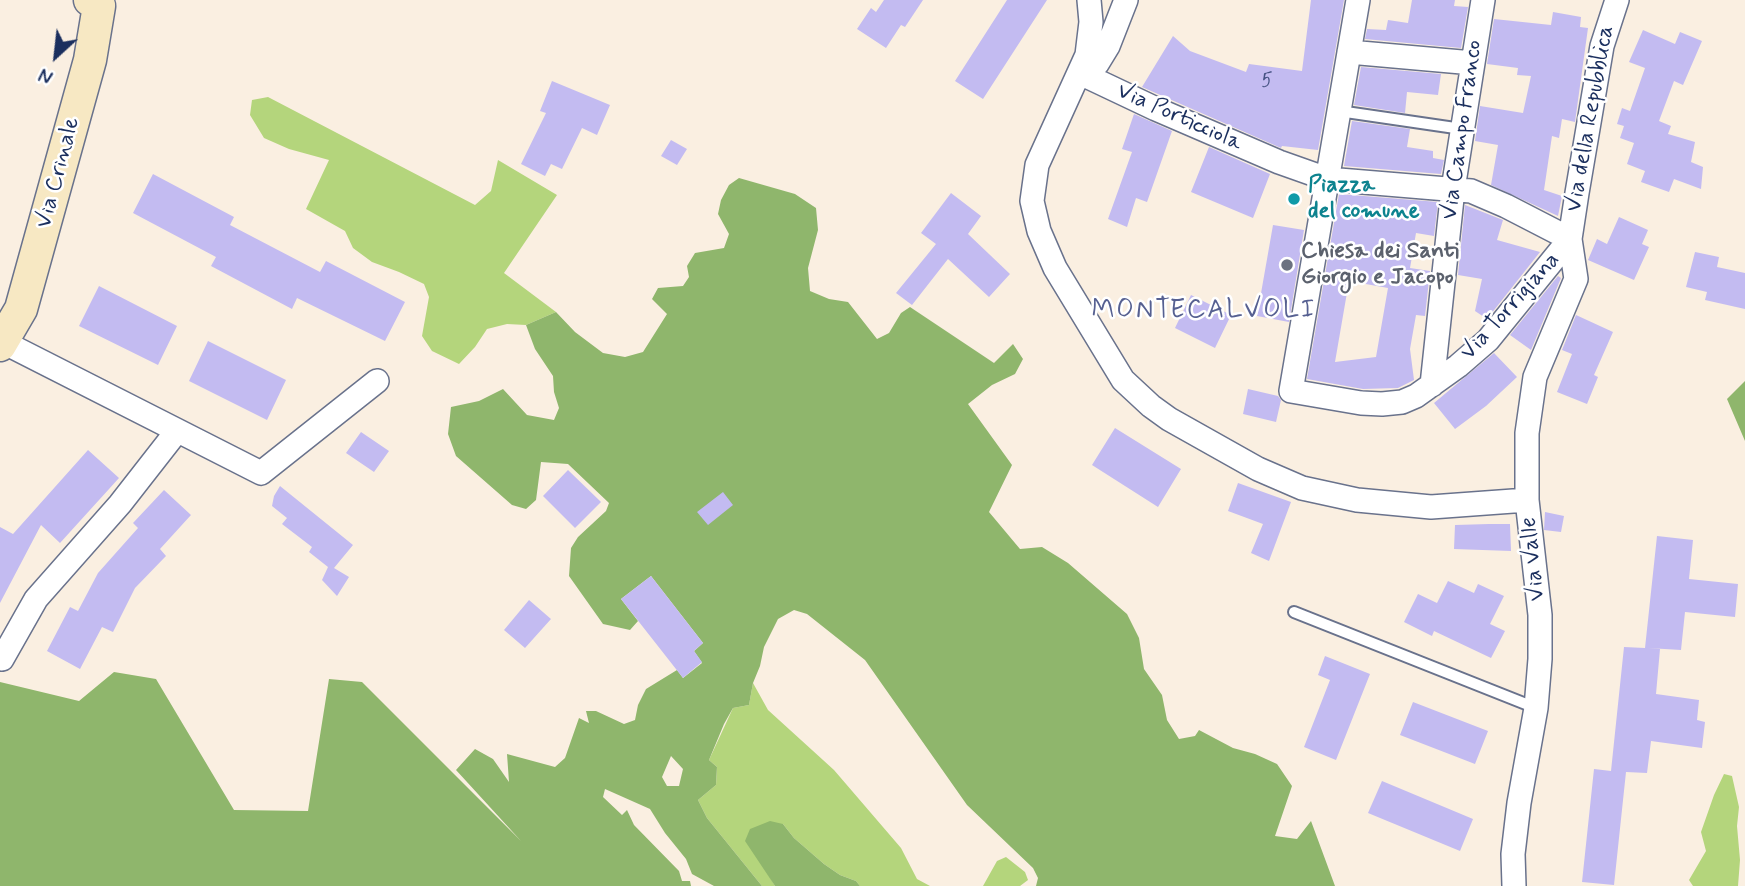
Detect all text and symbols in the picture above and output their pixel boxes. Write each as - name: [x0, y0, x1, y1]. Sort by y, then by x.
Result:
- north arrow: [21, 21, 91, 91]
- street label: Via della Repubblica: [1561, 24, 1621, 214]
- street label: Via Campo Franco: [1437, 38, 1489, 222]
- text: N: [35, 61, 58, 89]
- house number: 5: [1261, 71, 1273, 93]
- street label: Via Porticciola: [1112, 78, 1246, 158]
- street label: Via Crinale: [31, 114, 87, 232]
- place label: Piazza del comune: [1308, 172, 1420, 226]
- marker: Piazza del comune: [1286, 191, 1302, 207]
- place label: Chiesa dei Santi Giorgio e Jacopo: [1301, 238, 1459, 292]
- street label: Via Torrigiana: [1455, 247, 1567, 367]
- marker: Chiesa dei Santi Giorgio e Jacopo: [1279, 257, 1295, 273]
- district label: MONTECALVOLI: [1088, 296, 1320, 328]
- street label: Via Valle: [1516, 516, 1552, 602]

